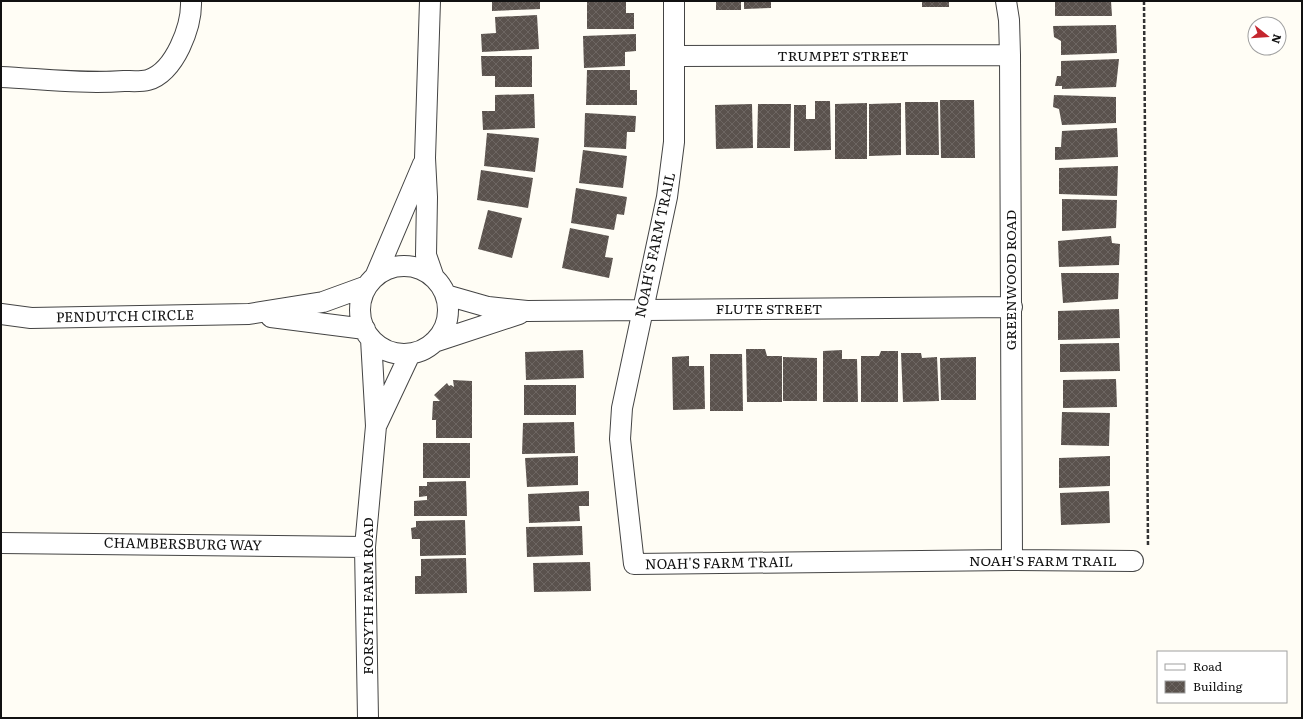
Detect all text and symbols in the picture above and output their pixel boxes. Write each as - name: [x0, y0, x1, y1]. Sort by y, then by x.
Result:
- north arrow: [1247, 16, 1287, 56]
- text: N: [1269, 32, 1287, 46]
- street label: TRUMPET STREET: [777, 45, 909, 65]
- street label: NOAH'S FARM TRAIL: [629, 170, 679, 319]
- street label: GREENWOOD ROAD: [1000, 209, 1020, 350]
- street label: FLUTE STREET: [716, 298, 822, 318]
- street label: PENDUTCH CIRCLE: [56, 304, 194, 326]
- street label: FORSYTH FARM ROAD: [357, 517, 377, 675]
- street label: CHAMBERSBURG WAY: [104, 532, 262, 554]
- street label: NOAH'S FARM TRAIL: [969, 550, 1117, 570]
- street label: NOAH'S FARM TRAIL: [645, 551, 793, 573]
- legend: [1157, 651, 1287, 703]
- text: Road: [1193, 657, 1223, 675]
- text: Building: [1193, 677, 1243, 695]

